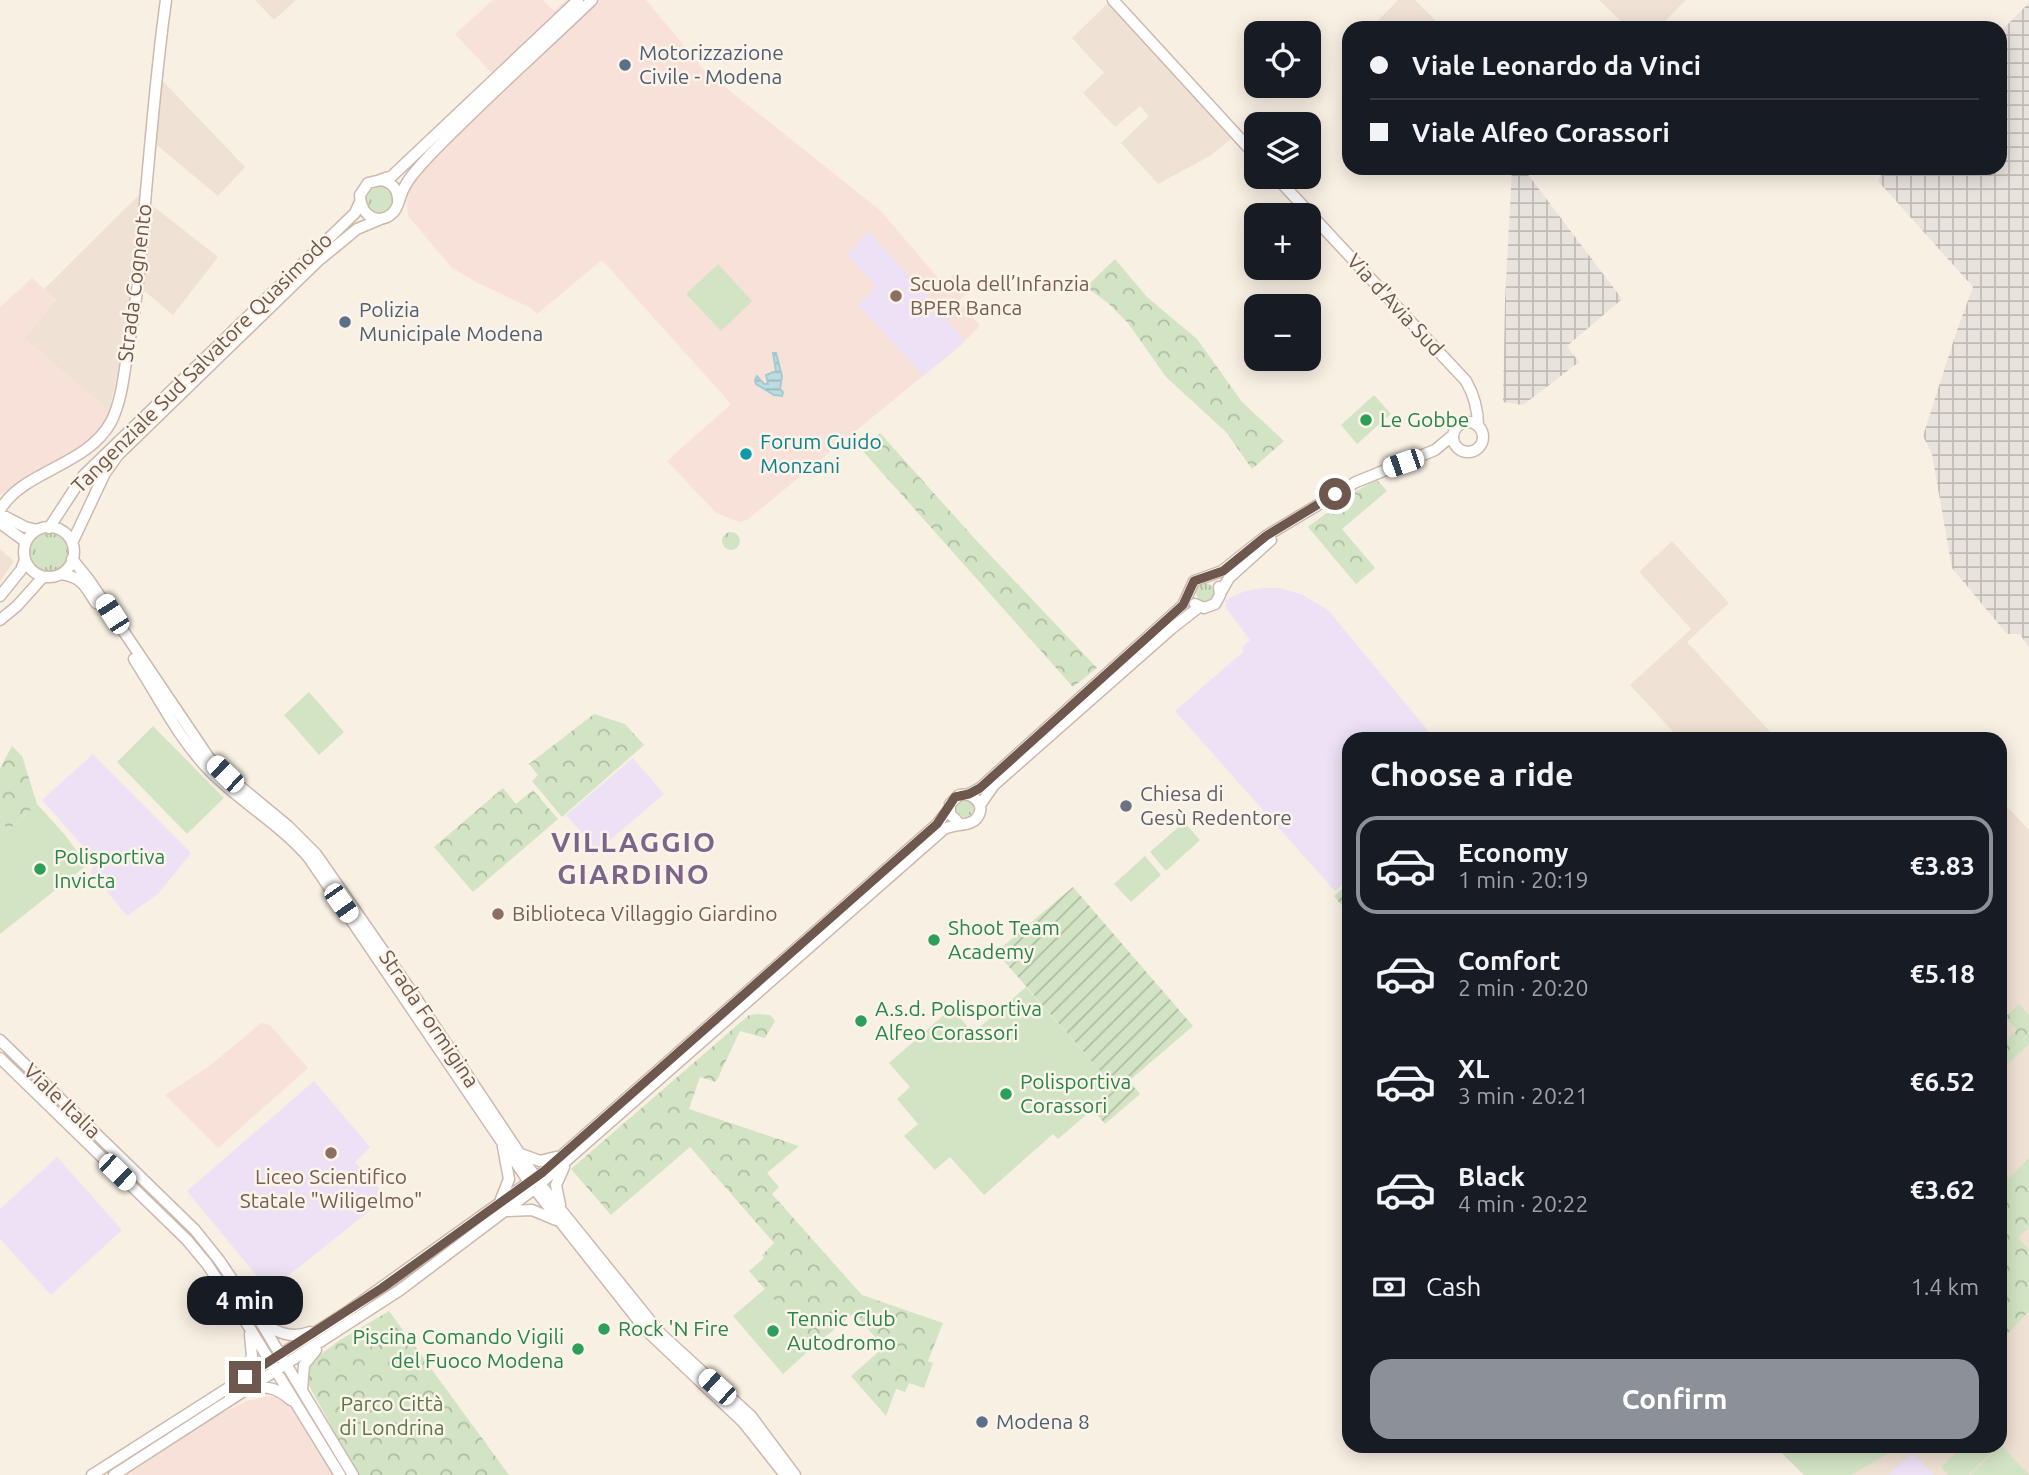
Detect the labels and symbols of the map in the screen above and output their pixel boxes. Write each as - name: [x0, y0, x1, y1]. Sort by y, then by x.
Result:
- place label: Motorizzazione Civile - Modena: [639, 40, 784, 88]
- marker: Motorizzazione Civile - Modena: [617, 57, 633, 73]
- street label: Strada Cognento: [112, 202, 156, 363]
- street label: Tangenziale Sud Salvatore Quasimodo: [66, 227, 336, 497]
- street label: Via d'Avia Sud: [1343, 248, 1449, 360]
- place label: Scuola dell’Infanzia BPER Banca: [910, 271, 1090, 319]
- marker: Scuola dell’Infanzia BPER Banca: [888, 288, 904, 304]
- place label: Polizia Municipale Modena: [359, 297, 543, 345]
- marker: Polizia Municipale Modena: [337, 314, 353, 330]
- place label: Le Gobbe: [1380, 407, 1469, 431]
- marker: Le Gobbe: [1358, 412, 1374, 428]
- place label: Forum Guido Monzani: [760, 429, 882, 477]
- marker: Forum Guido Monzani: [738, 446, 754, 462]
- car: [1380, 446, 1427, 480]
- route start: [1319, 478, 1351, 510]
- car: [92, 591, 133, 637]
- car: [203, 752, 248, 796]
- place label: Chiesa di Gesù Redentore: [1140, 781, 1292, 829]
- marker: Chiesa di Gesù Redentore: [1118, 798, 1134, 814]
- district label: VILLAGGIO GIARDINO: [551, 826, 717, 889]
- place label: Polisportiva Invicta: [54, 844, 165, 892]
- marker: Polisportiva Invicta: [32, 861, 48, 877]
- car: [321, 880, 362, 926]
- place label: Biblioteca Villaggio Giardino: [512, 901, 777, 925]
- marker: Biblioteca Villaggio Giardino: [490, 906, 506, 922]
- place label: Shoot Team Academy: [948, 915, 1060, 963]
- marker: Shoot Team Academy: [926, 932, 942, 948]
- street label: Strada Formigina: [375, 945, 485, 1092]
- place label: A.s.d. Polisportiva Alfeo Corassori: [875, 996, 1042, 1044]
- marker: A.s.d. Polisportiva Alfeo Corassori: [853, 1013, 869, 1029]
- street label: Viale Italia: [19, 1058, 106, 1143]
- place label: Polisportiva Corassori: [1020, 1069, 1131, 1117]
- marker: Polisportiva Corassori: [998, 1086, 1014, 1102]
- marker: Liceo Scientifico Statale "Wiligelmo": [323, 1145, 339, 1161]
- car: [95, 1150, 140, 1194]
- place label: Liceo Scientifico Statale "Wiligelmo": [240, 1164, 422, 1212]
- callout: 4 min: [187, 1276, 303, 1324]
- place label: Tennic Club Autodromo: [787, 1306, 896, 1354]
- place label: Rock 'N Fire: [618, 1316, 729, 1340]
- marker: Rock 'N Fire: [596, 1321, 612, 1337]
- marker: Tennic Club Autodromo: [765, 1323, 781, 1339]
- place label: Piscina Comando Vigili del Fuoco Modena: [352, 1324, 564, 1372]
- marker: Piscina Comando Vigili del Fuoco Modena: [570, 1341, 586, 1357]
- route end: [229, 1361, 261, 1393]
- car: [695, 1365, 740, 1409]
- park label: Parco Città di Londrina: [339, 1391, 445, 1439]
- place label: Modena 8: [996, 1409, 1090, 1433]
- marker: Modena 8: [974, 1414, 990, 1430]

